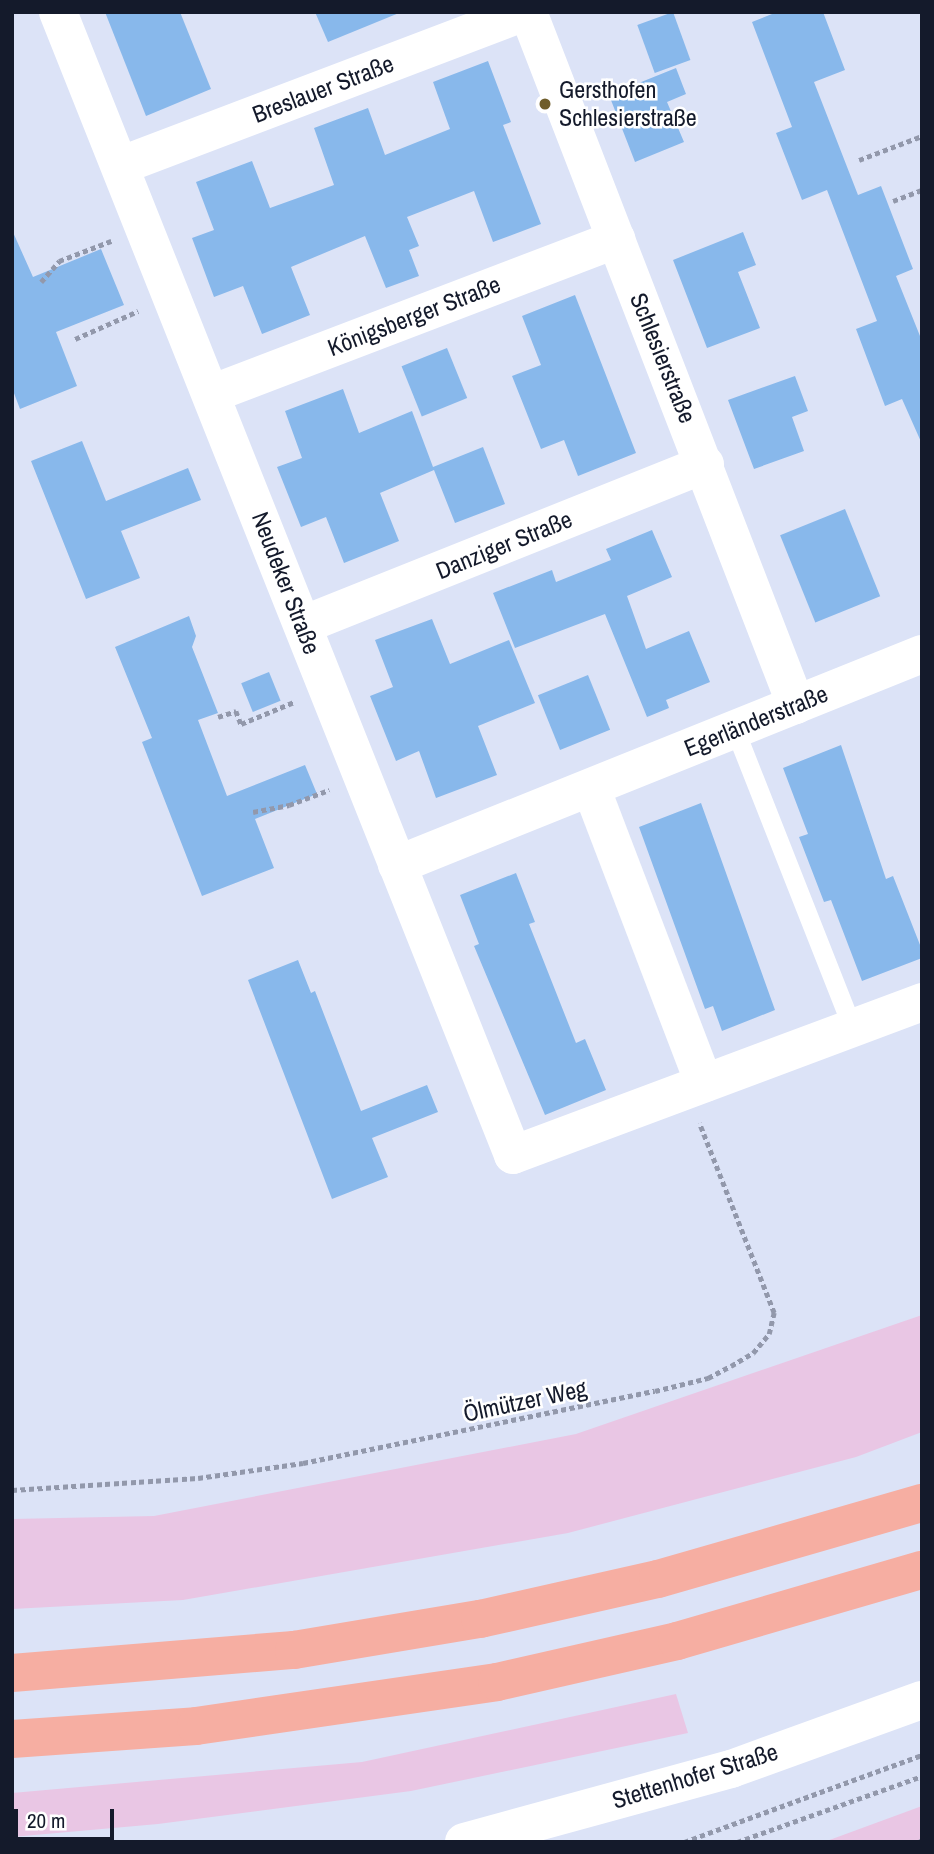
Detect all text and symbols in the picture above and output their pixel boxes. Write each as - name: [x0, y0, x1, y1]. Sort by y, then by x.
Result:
- street label: Breslauer Straße: [248, 49, 398, 129]
- place label: Gersthofen Schlesierstraße: [559, 76, 697, 132]
- marker: Gersthofen Schlesierstraße: [537, 96, 553, 112]
- street label: Königsberger Straße: [324, 270, 504, 362]
- street label: Schlesierstraße: [624, 289, 702, 427]
- street label: Danziger Straße: [432, 505, 576, 585]
- street label: Neudeker Straße: [246, 508, 326, 658]
- street label: Egerländerstraße: [680, 679, 832, 763]
- street label: Ölmützer Weg: [461, 1374, 589, 1428]
- street label: Stettenhofer Straße: [609, 1737, 781, 1815]
- scale bar: [18, 1794, 117, 1838]
- text: 20 m: [27, 1806, 65, 1835]

